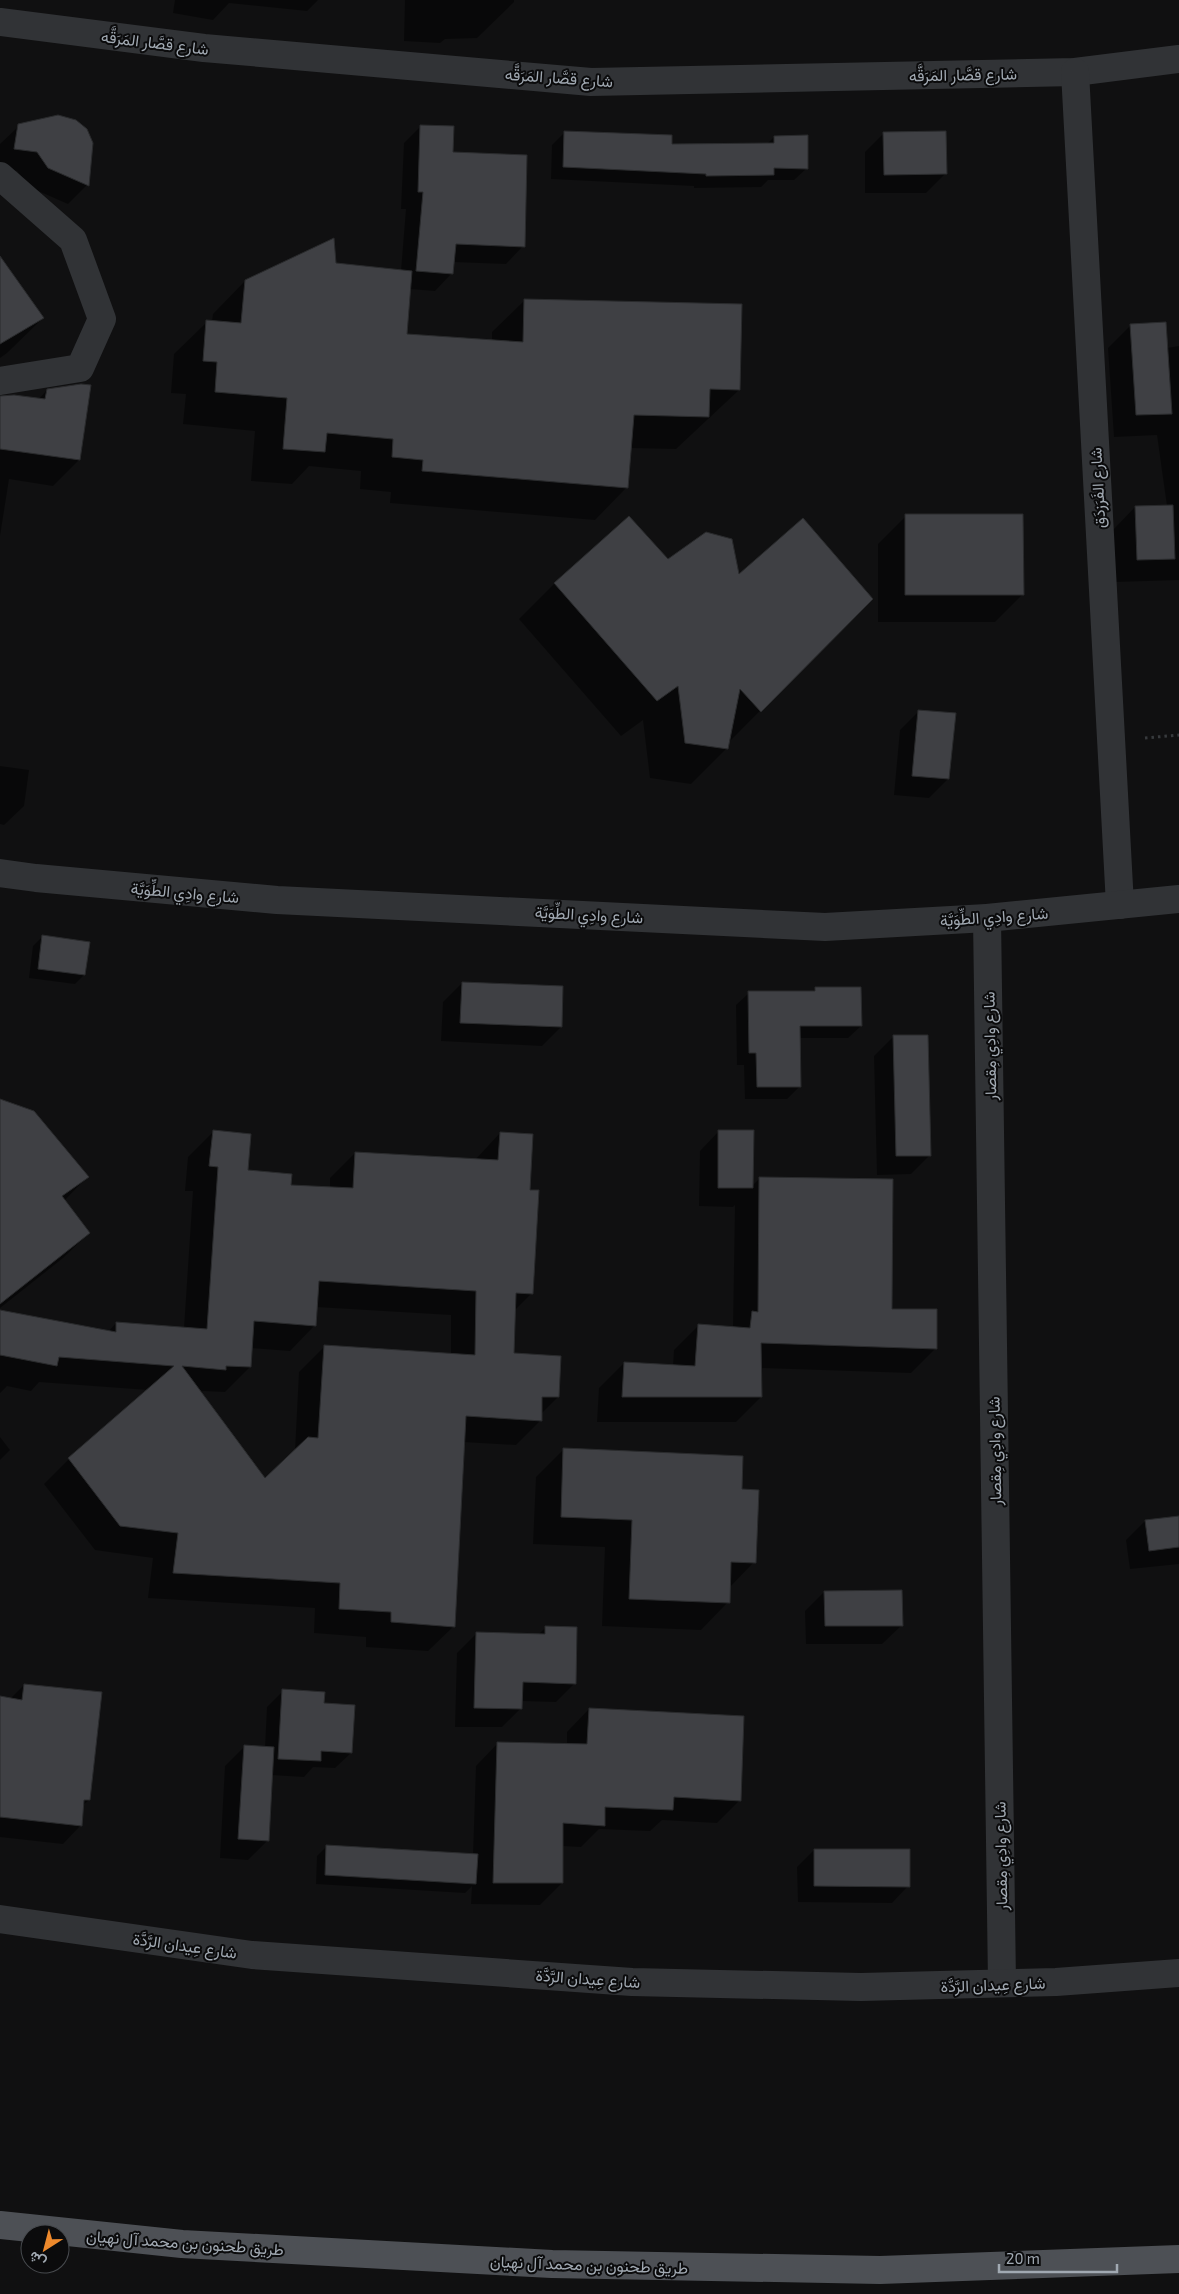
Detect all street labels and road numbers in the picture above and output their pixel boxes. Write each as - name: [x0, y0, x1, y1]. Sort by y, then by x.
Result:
- street label: شارع قصَّار المَرَقَّه: [100, 24, 210, 61]
- street label: شارع قصَّار المَرَقَّه: [504, 62, 614, 93]
- street label: شارع قصَّار المَرَقَّه: [909, 62, 1017, 87]
- street label: شارع الفَرَزدَق: [1085, 447, 1112, 529]
- street label: شارع وادِي الطِّوَيَّة: [130, 877, 240, 911]
- street label: شارع وادِي الطِّوَيَّة: [534, 901, 644, 931]
- street label: شارع وادِي الطِّوَيَّة: [939, 902, 1049, 934]
- street label: شارع وادِي مِقصار: [979, 991, 1004, 1102]
- street label: شارع وادِي مِقصار: [984, 1396, 1009, 1507]
- street label: شارع وادِي مِقصار: [990, 1801, 1015, 1912]
- street label: شارع عِيدان الرَّدَّة: [131, 1928, 238, 1965]
- street label: شارع عِيدان الرَّدَّة: [535, 1965, 641, 1994]
- street label: شارع عِيدان الرَّدَّة: [940, 1973, 1046, 1998]
- street label: طريق طحنون بن محمد آل نهيان: [85, 2226, 285, 2260]
- street label: طريق طحنون بن محمد آل نهيان: [490, 2251, 688, 2279]

